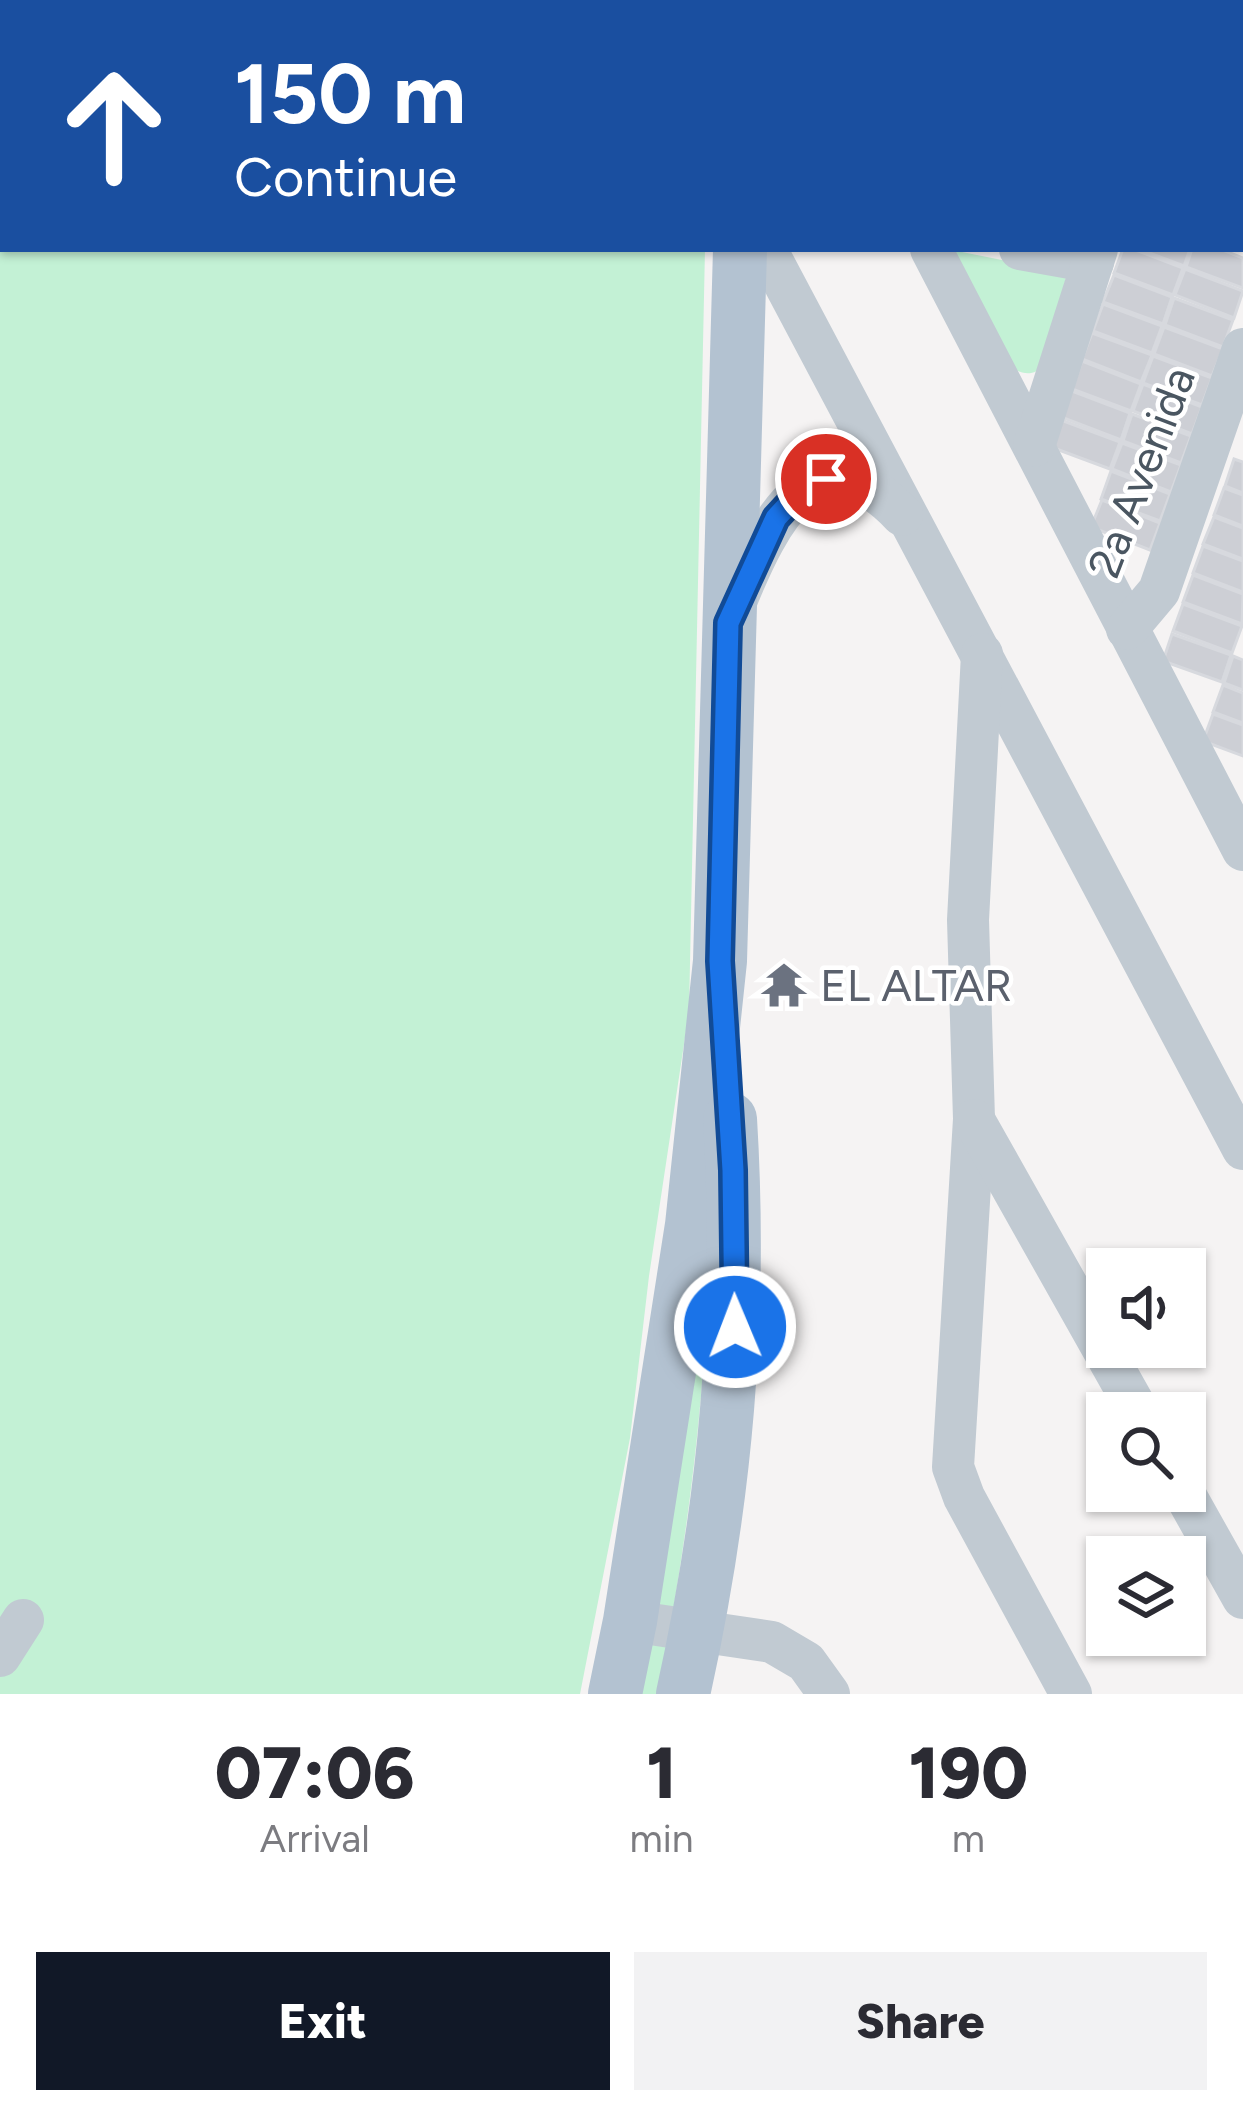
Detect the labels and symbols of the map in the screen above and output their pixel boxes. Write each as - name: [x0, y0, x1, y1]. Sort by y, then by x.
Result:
- street label: 2a Avenida: [1076, 359, 1206, 585]
- pin: [775, 428, 877, 530]
- place label: EL ALTAR: [820, 958, 1012, 1012]
- temple icon: EL ALTAR: [759, 960, 809, 1010]
- position arrow: [672, 1264, 798, 1390]

